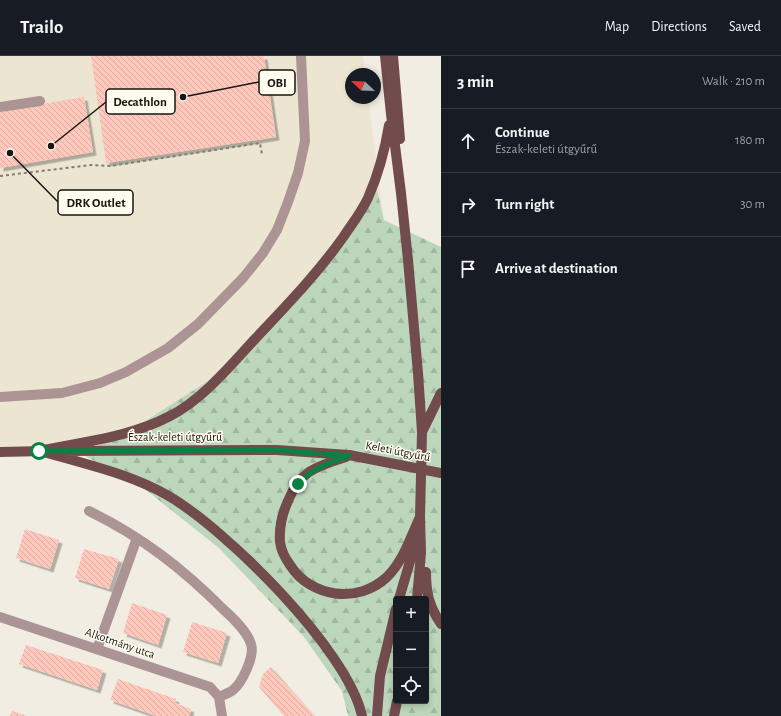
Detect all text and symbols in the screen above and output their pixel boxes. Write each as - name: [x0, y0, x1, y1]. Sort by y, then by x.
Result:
- text: Trailo: [20, 18, 63, 37]
- text: Map: [605, 20, 629, 34]
- text: Directions: [651, 20, 707, 34]
- text: Saved: [729, 20, 761, 34]
- north arrow: [345, 68, 381, 104]
- callout: OBI: [259, 70, 295, 95]
- text: 3 min: [457, 73, 494, 90]
- text: Walk · 210 m: [702, 75, 765, 88]
- text: OBI: [267, 77, 287, 90]
- callout: Decathlon: [106, 89, 175, 114]
- text: Decathlon: [113, 96, 167, 109]
- text: Continue: [495, 125, 550, 140]
- icon: ahead: [457, 130, 479, 152]
- text: 180 m: [735, 134, 765, 147]
- text: Észak-keleti útgyűrű: [495, 143, 597, 156]
- callout: DRK Outlet: [58, 190, 133, 215]
- icon: right: [457, 194, 479, 216]
- text: DRK Outlet: [66, 197, 126, 210]
- text: Turn right: [495, 197, 554, 212]
- text: 30 m: [740, 198, 765, 211]
- icon: arrive: [457, 258, 479, 280]
- text: Arrive at destination: [495, 261, 618, 276]
- street label: Észak-keleti útgyűrű: [128, 430, 222, 444]
- street label: Keleti útgyűrű: [364, 439, 431, 464]
- route start: [30, 442, 48, 460]
- route end: [289, 475, 307, 493]
- map controls: [393, 596, 429, 704]
- button: +: [393, 596, 429, 632]
- street label: Alkotmány utca: [83, 625, 157, 662]
- button: −: [393, 632, 429, 668]
- button: locate: [393, 668, 429, 704]

